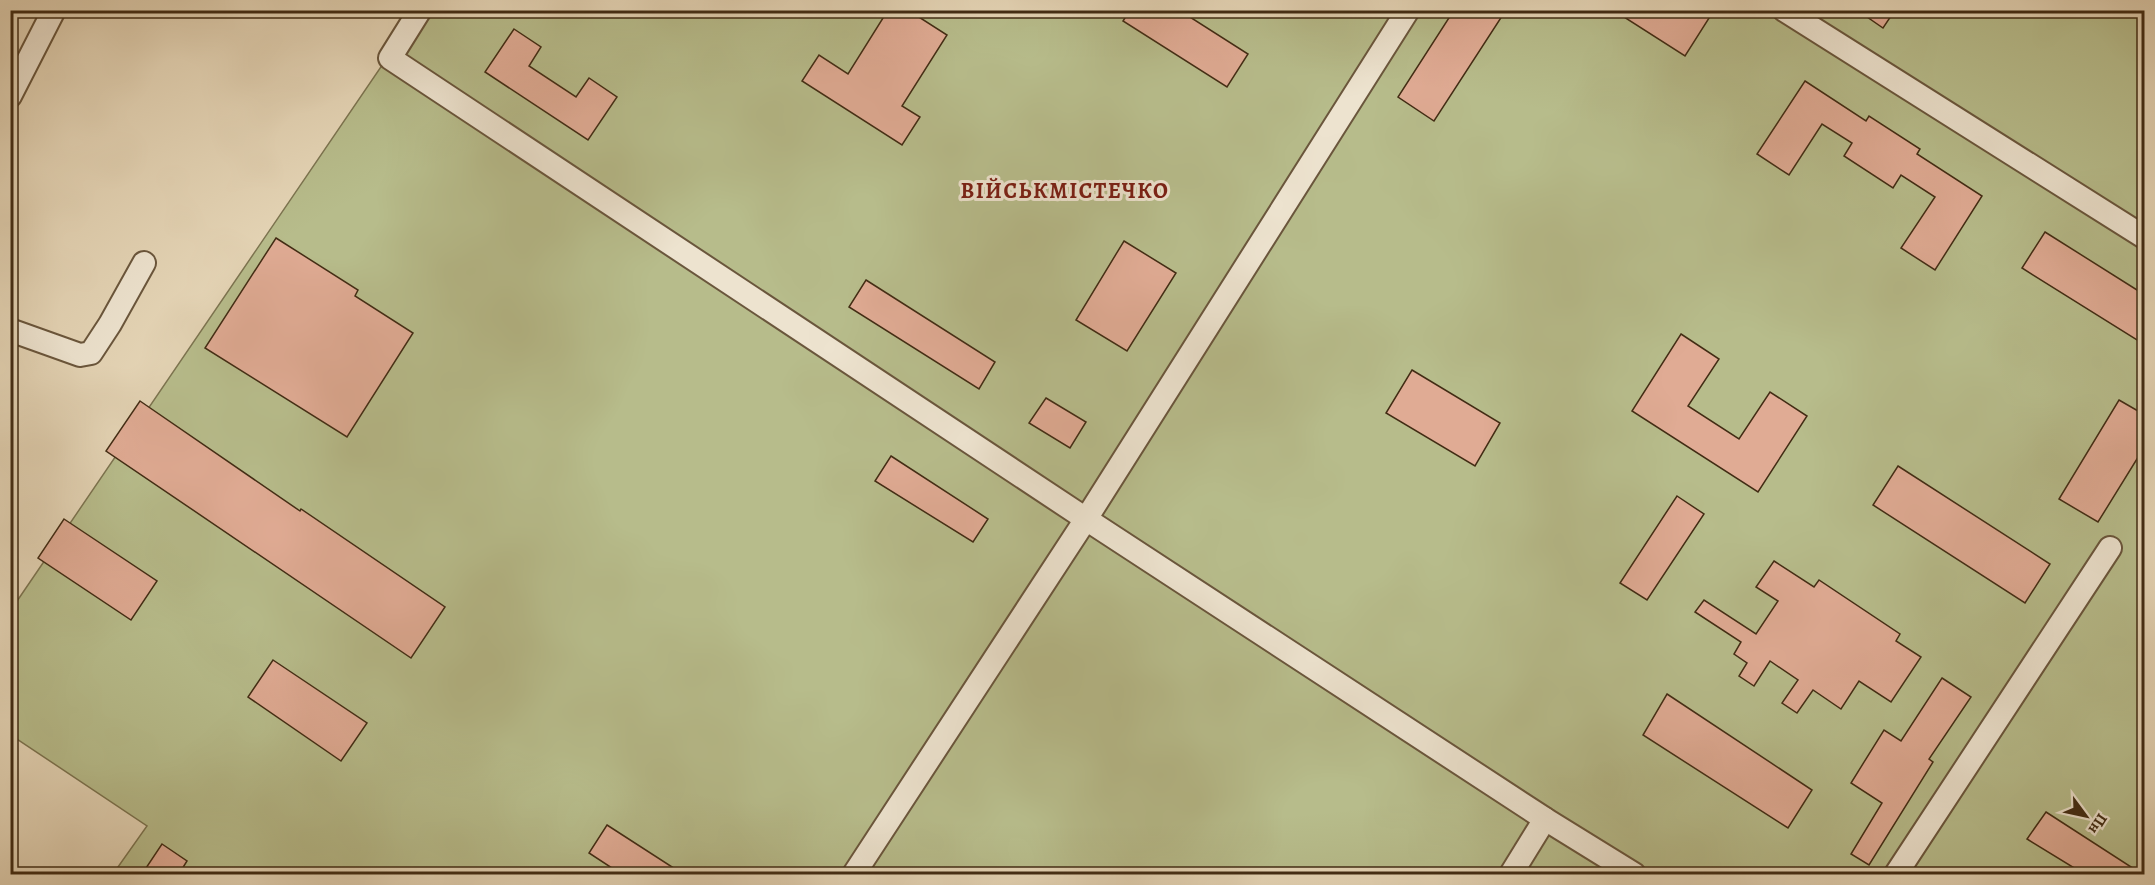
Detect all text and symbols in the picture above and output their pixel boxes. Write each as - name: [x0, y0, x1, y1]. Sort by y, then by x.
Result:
- district label: ВІЙСЬКМІСТЕЧКО: [961, 176, 1169, 206]
- north arrow: [2056, 786, 2116, 846]
- text: Пн: [2083, 809, 2113, 838]

